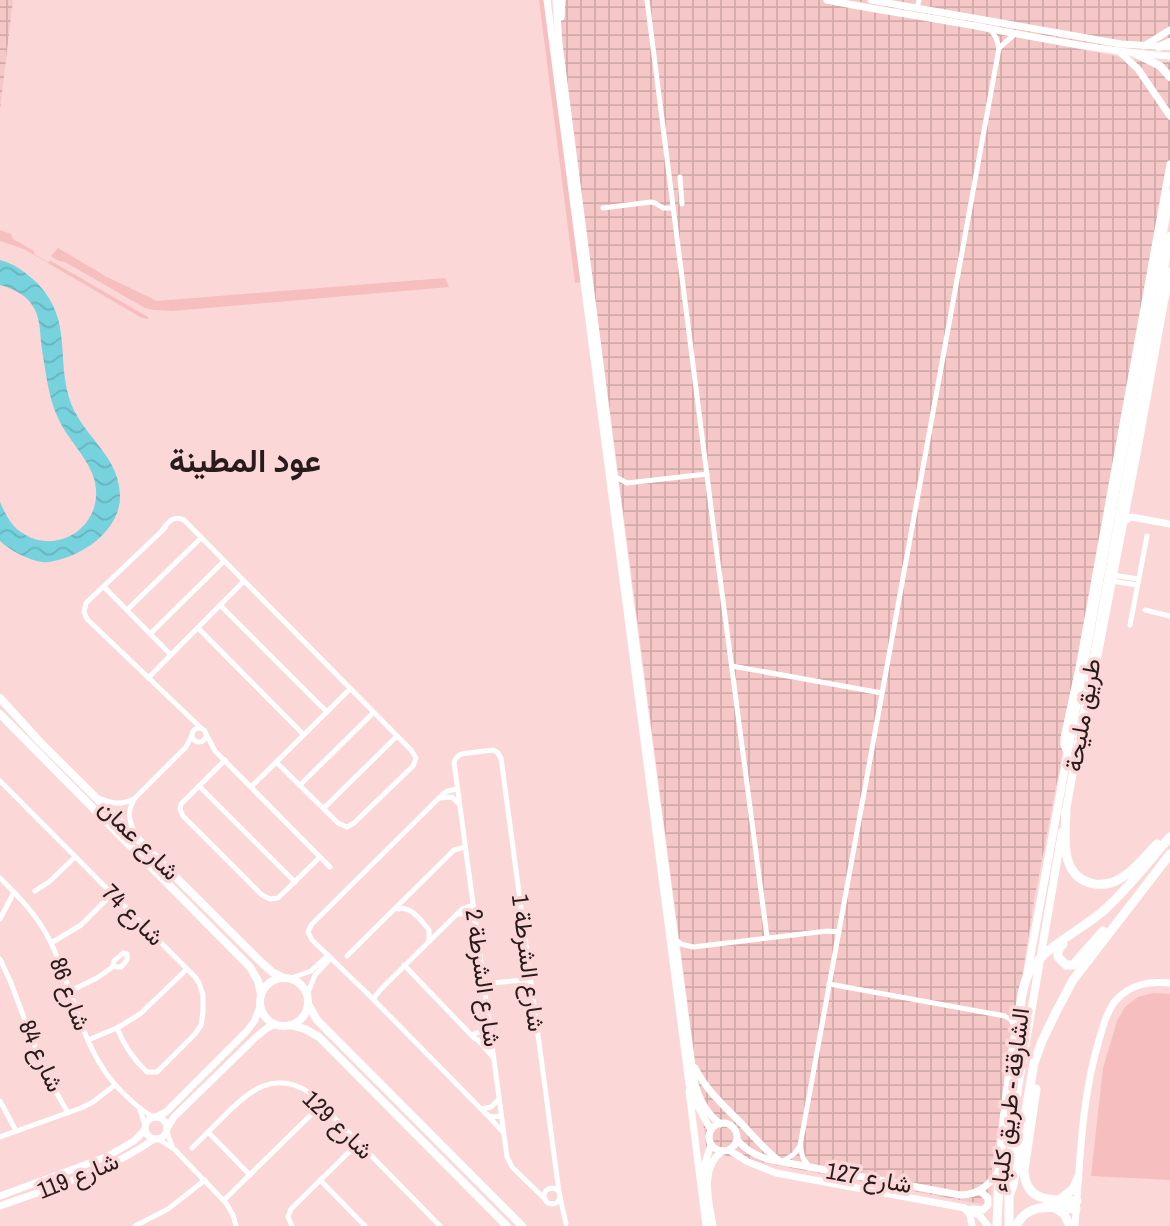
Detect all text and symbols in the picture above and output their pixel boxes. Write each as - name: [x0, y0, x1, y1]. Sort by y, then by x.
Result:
- district label: عود المطينة: [169, 439, 321, 482]
- street label: طريق مليحة: [1056, 656, 1108, 774]
- street label: شارع عمان: [91, 792, 187, 888]
- street label: شارع 74: [95, 876, 172, 953]
- street label: شارع الشرطة 1: [504, 892, 553, 1034]
- street label: شارع الشرطة 2: [458, 907, 509, 1049]
- street label: شارع 86: [42, 953, 99, 1035]
- street label: الشارقة - طريق كلباء: [982, 1006, 1036, 1194]
- street label: شارع 84: [11, 1015, 72, 1097]
- street label: شارع 129: [296, 1083, 381, 1167]
- street label: شارع 119: [32, 1144, 123, 1207]
- street label: شارع 127: [824, 1154, 915, 1201]

